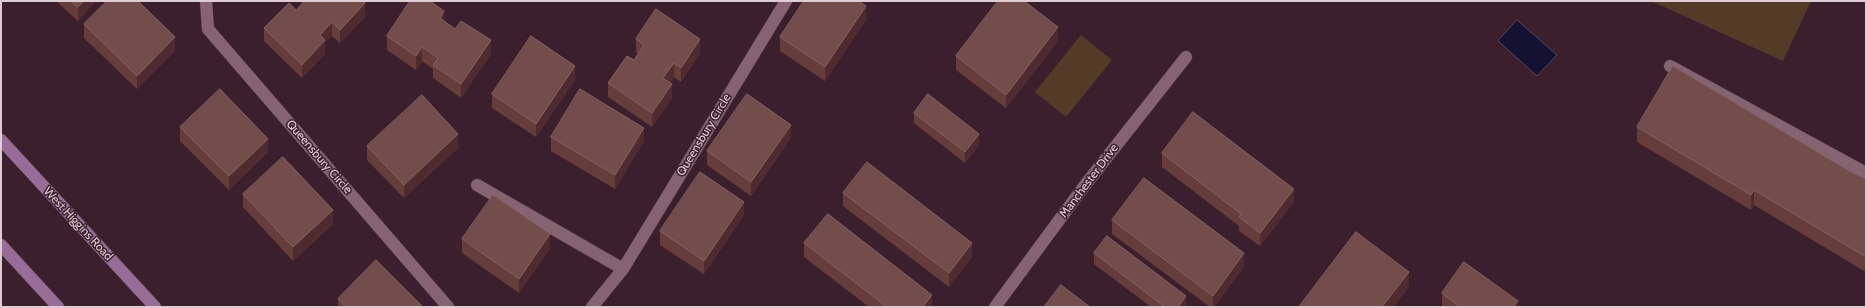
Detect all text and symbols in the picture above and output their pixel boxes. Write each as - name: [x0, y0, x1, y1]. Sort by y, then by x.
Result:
- street label: Queensbury Circle: [674, 91, 734, 179]
- street label: Queensbury Circle: [283, 117, 355, 197]
- street label: Manchester Drive: [1057, 141, 1121, 221]
- street label: West Higgins Road: [40, 184, 116, 264]

